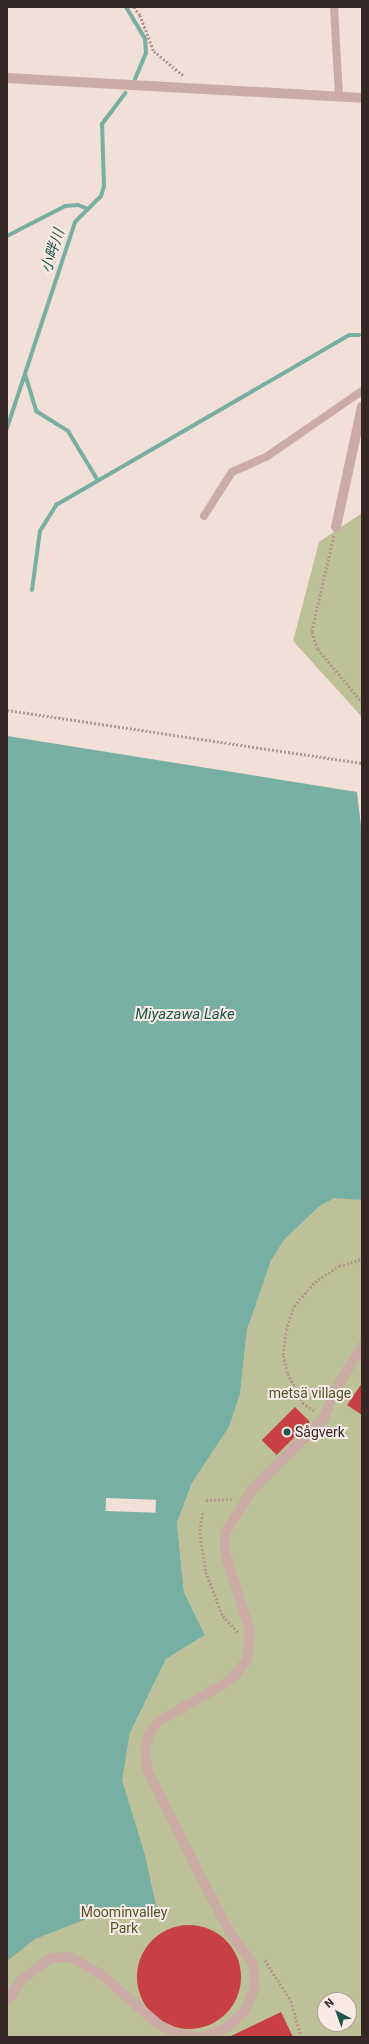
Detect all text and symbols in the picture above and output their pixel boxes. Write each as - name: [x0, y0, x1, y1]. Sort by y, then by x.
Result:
- water label: 小畔川: [37, 227, 69, 275]
- water label: Miyazawa Lake: [135, 1006, 235, 1024]
- park label: metsä village: [269, 1385, 351, 1401]
- place label: Sågverk: [295, 1424, 345, 1440]
- marker: Sågverk: [282, 1427, 292, 1437]
- park label: Moominvalley Park: [81, 1904, 167, 1936]
- north arrow: [317, 1992, 357, 2032]
- text: N: [322, 1996, 337, 2011]

